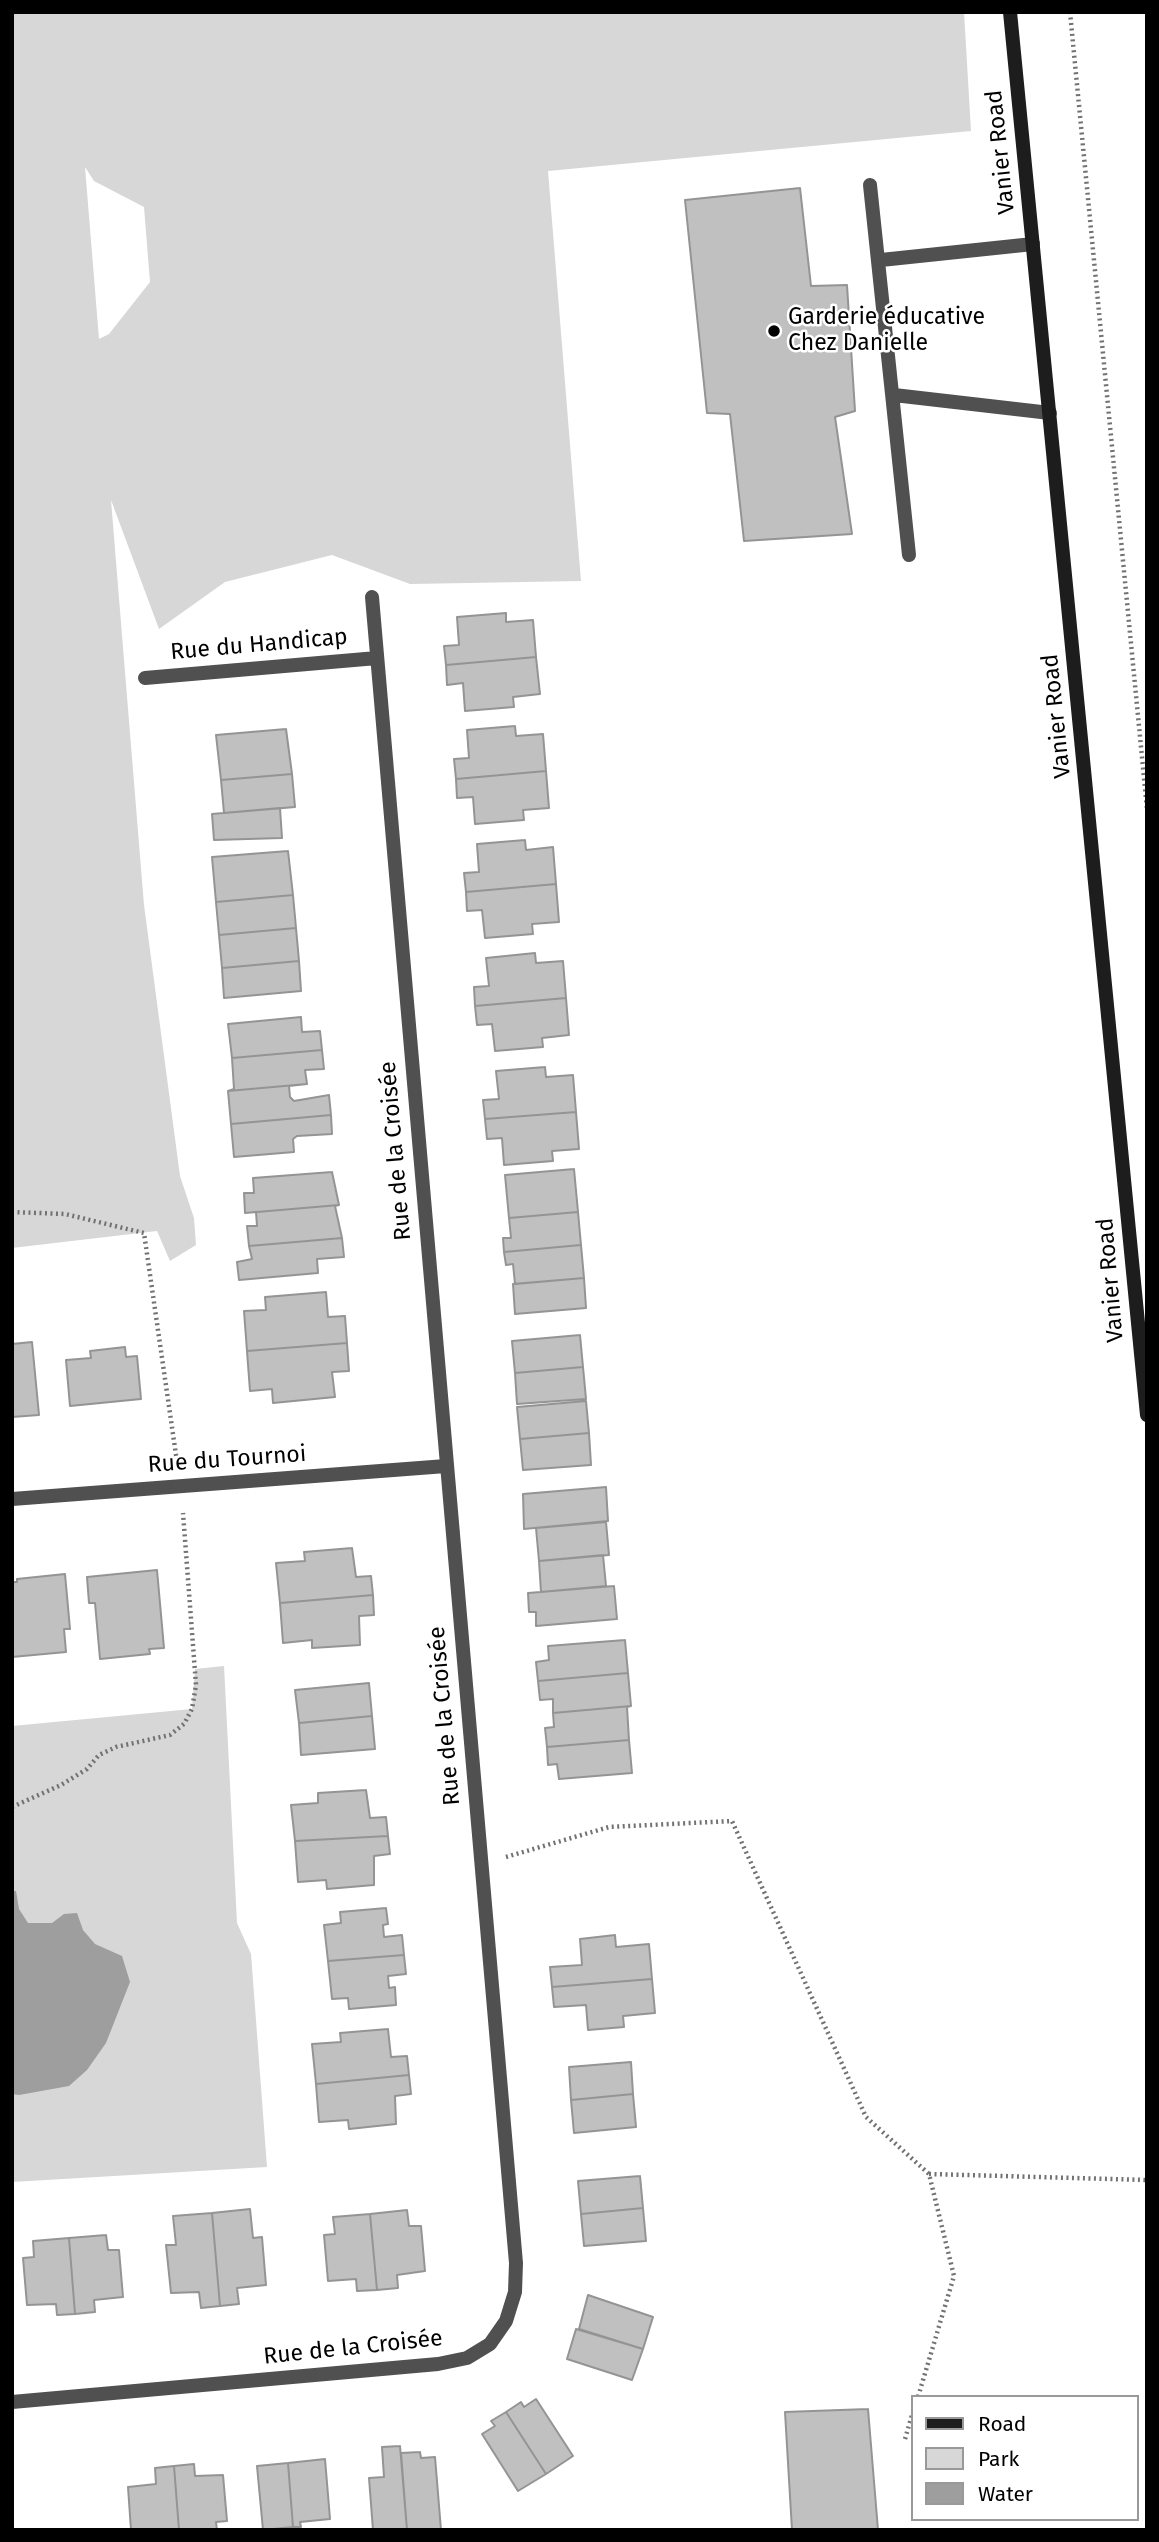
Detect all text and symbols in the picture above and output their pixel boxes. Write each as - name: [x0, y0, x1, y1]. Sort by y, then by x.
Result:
- street label: Vanier Road: [981, 88, 1021, 216]
- place label: Garderie éducative Chez Danielle: [788, 304, 985, 358]
- marker: Garderie éducative Chez Danielle: [766, 323, 782, 339]
- street label: Rue du Handicap: [169, 623, 349, 667]
- street label: Vanier Road: [1037, 652, 1077, 780]
- street label: Rue de la Croisée: [374, 1060, 418, 1242]
- street label: Vanier Road: [1092, 1217, 1130, 1343]
- street label: Rue du Tournoi: [147, 1441, 307, 1479]
- street label: Rue de la Croisée: [423, 1625, 467, 1807]
- street label: Rue de la Croisée: [262, 2325, 444, 2371]
- legend: [911, 2395, 1138, 2521]
- text: Road: [978, 2411, 1026, 2437]
- text: Park: [978, 2446, 1019, 2472]
- text: Water: [978, 2481, 1033, 2507]

